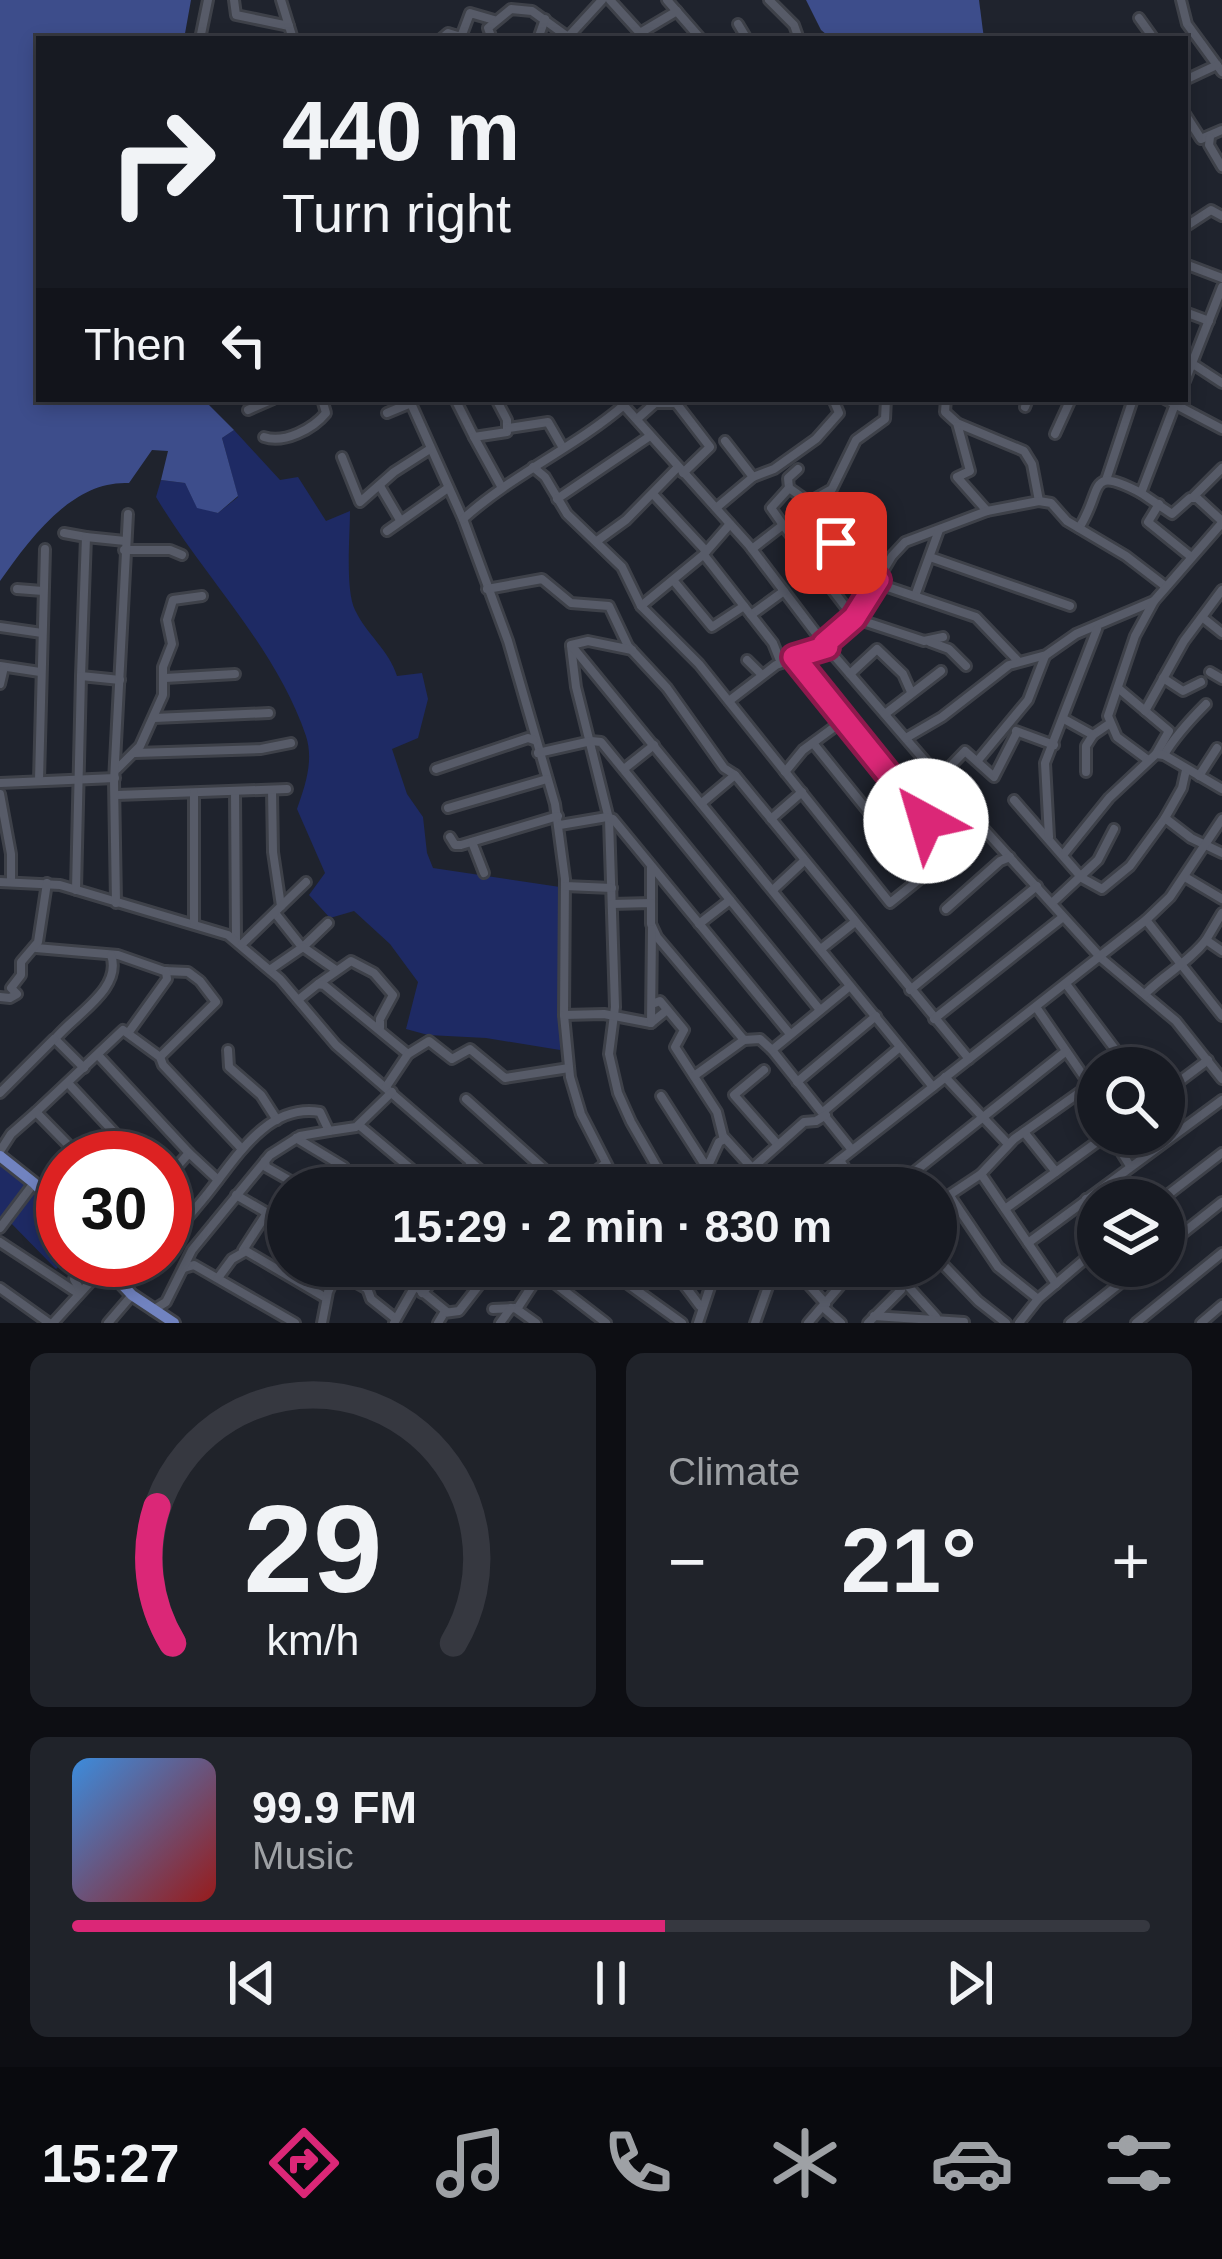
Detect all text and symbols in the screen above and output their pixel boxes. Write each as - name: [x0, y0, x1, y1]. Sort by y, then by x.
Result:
- icon: right: [84, 84, 240, 240]
- text: 440 m: [282, 84, 520, 178]
- text: Turn right: [282, 183, 511, 243]
- icon: left: [211, 312, 277, 378]
- text: Then: [84, 319, 187, 370]
- pin: [785, 492, 887, 594]
- icon: arrive: [803, 510, 869, 576]
- position arrow: [863, 758, 989, 884]
- map controls: [1077, 1047, 1185, 1287]
- button: search: [1077, 1047, 1185, 1155]
- speed limit sign: 30: [36, 1131, 192, 1287]
- button: layers: [1077, 1179, 1185, 1287]
- text: 15:29 · 2 min · 830 m: [392, 1201, 832, 1252]
- text: Climate: [668, 1450, 800, 1493]
- text: 29: [244, 1479, 382, 1618]
- text: 21°: [841, 1511, 977, 1611]
- text: −: [668, 1524, 707, 1598]
- text: +: [1111, 1524, 1150, 1598]
- text: km/h: [267, 1616, 359, 1664]
- text: 99.9 FM: [252, 1782, 417, 1833]
- text: Music: [252, 1834, 354, 1877]
- icon: previous: [219, 1950, 285, 2016]
- icon: pause: [578, 1950, 644, 2016]
- icon: next: [937, 1950, 1003, 2016]
- icon: directions: [262, 2121, 346, 2205]
- icon: music: [429, 2121, 513, 2205]
- icon: phone: [596, 2121, 680, 2205]
- icon: climate: [763, 2121, 847, 2205]
- icon: car: [930, 2121, 1014, 2205]
- icon: filters: [1097, 2121, 1181, 2205]
- text: 15:27: [41, 2133, 180, 2193]

